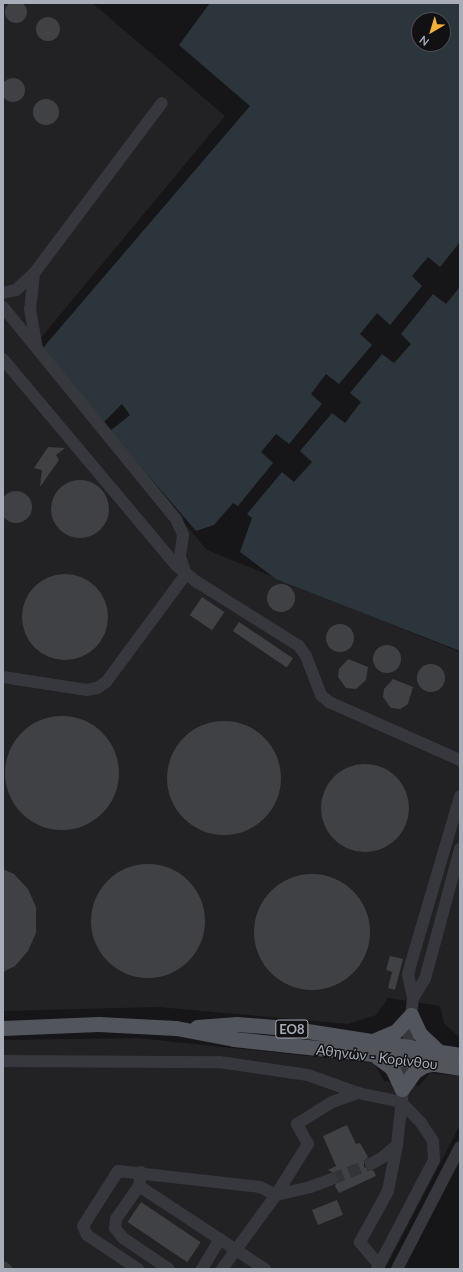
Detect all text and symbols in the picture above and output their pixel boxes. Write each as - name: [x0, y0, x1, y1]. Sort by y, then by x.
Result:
- north arrow: [411, 12, 451, 52]
- text: N: [417, 33, 431, 49]
- road number: ΕΟ8: [275, 1018, 309, 1040]
- street label: Αθηνών - Κορίνθου: [315, 1041, 439, 1073]

